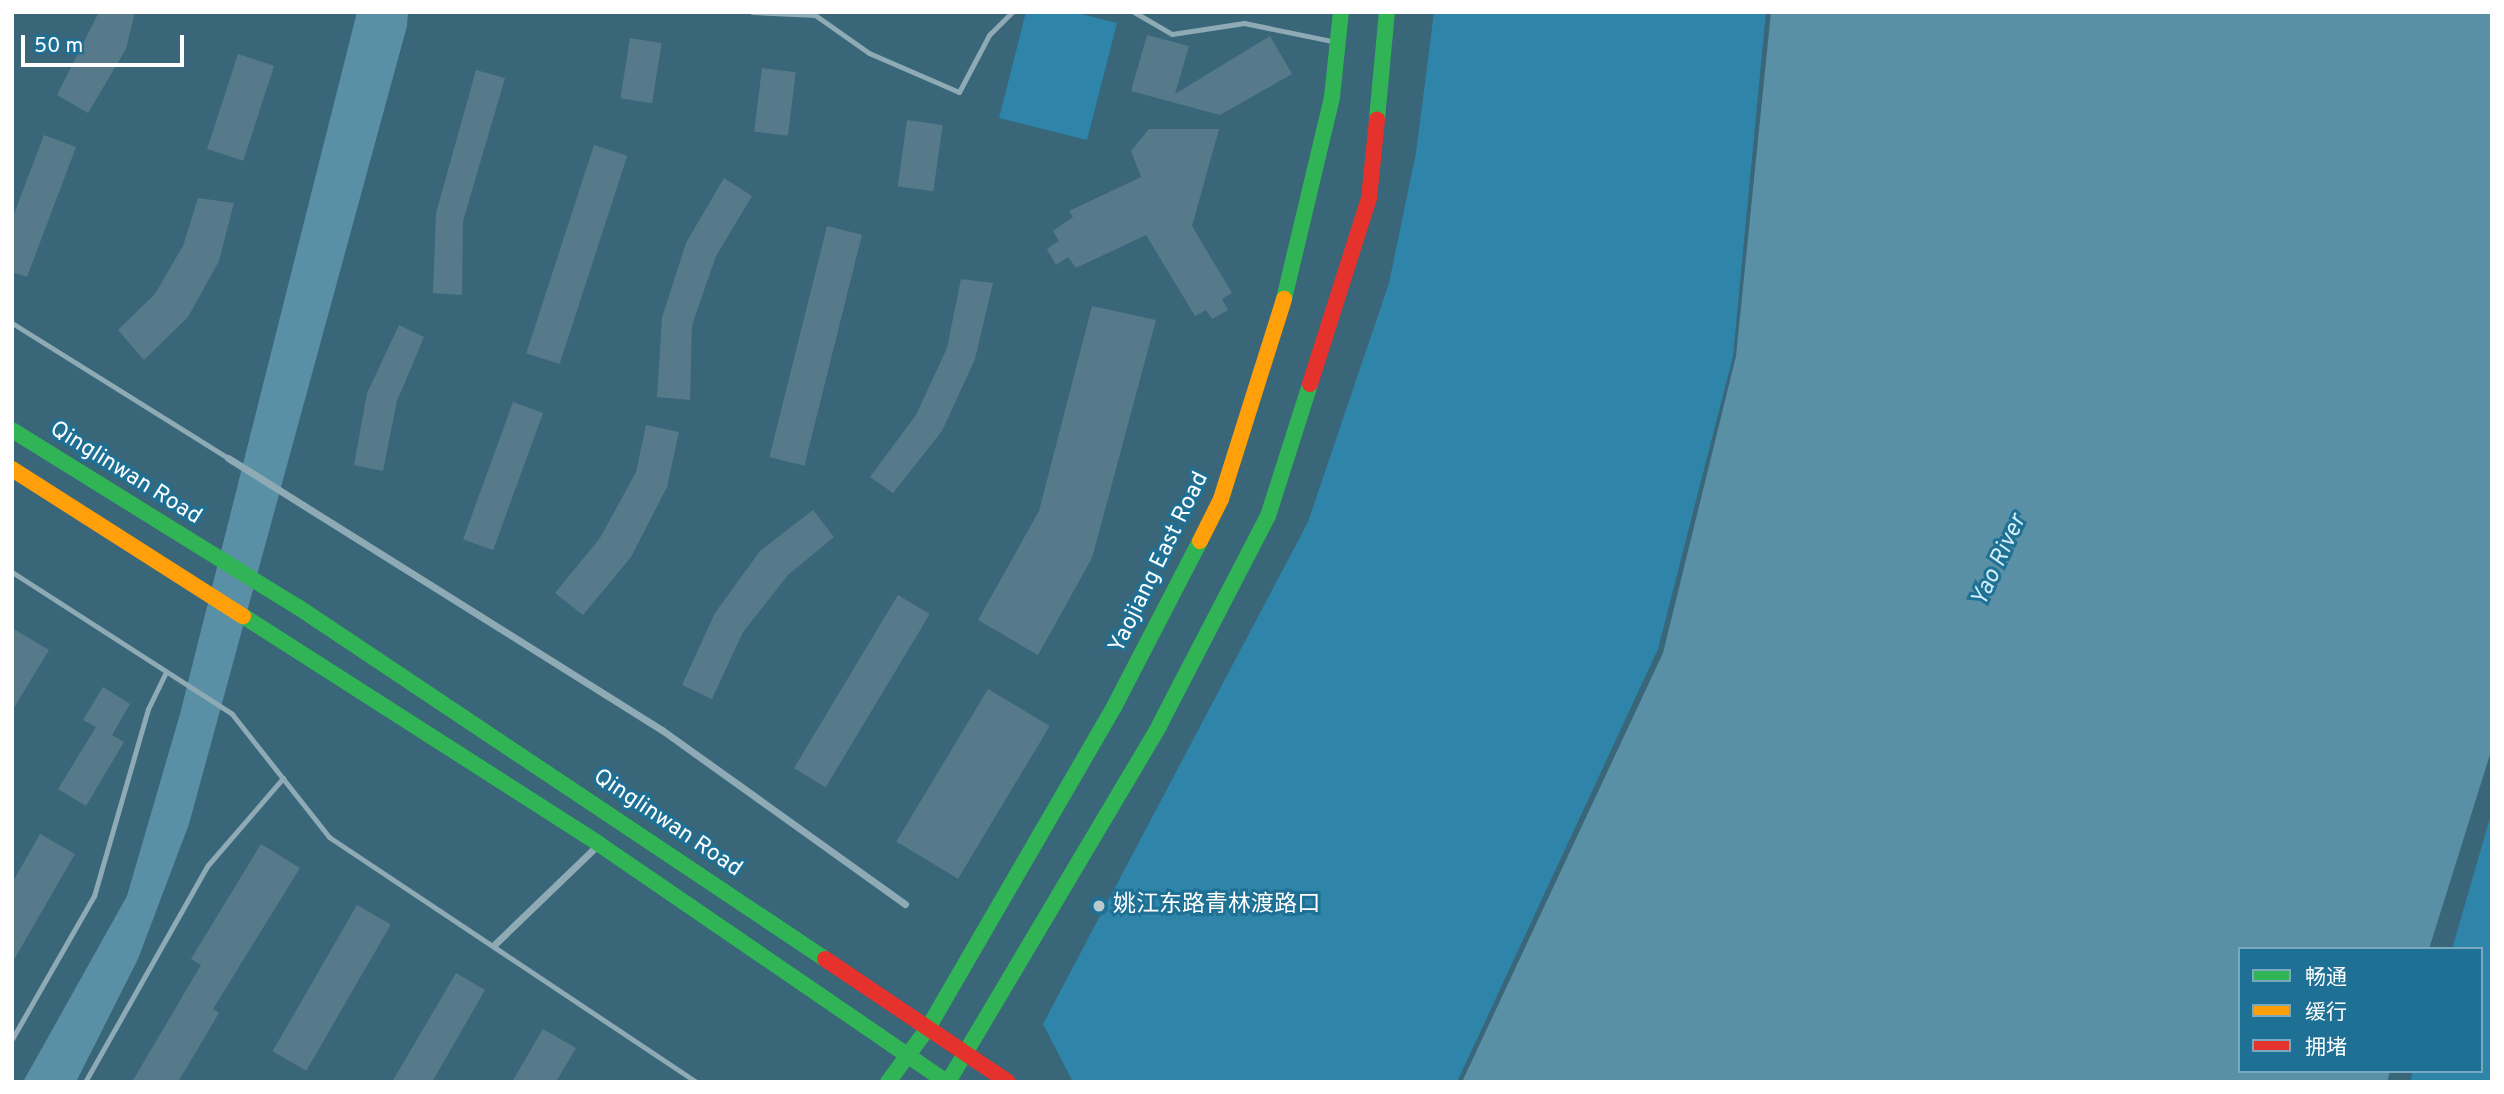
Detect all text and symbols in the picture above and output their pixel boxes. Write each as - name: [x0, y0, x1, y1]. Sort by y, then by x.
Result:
- scale bar: [24, 21, 187, 65]
- text: 50 m: [34, 33, 83, 60]
- street label: Qinglinwan Road: [44, 416, 206, 532]
- street label: Yaojiang East Road: [1104, 468, 1216, 658]
- water label: Yao River: [1966, 511, 2034, 611]
- street label: Qinglinwan Road: [587, 764, 747, 884]
- place label: 姚江东路青林渡路口: [1113, 892, 1320, 920]
- marker: 姚江东路青林渡路口: [1091, 898, 1107, 914]
- legend: [2238, 947, 2483, 1073]
- text: 畅通: [2305, 965, 2347, 992]
- text: 缓行: [2305, 1000, 2347, 1027]
- text: 拥堵: [2305, 1035, 2347, 1062]

